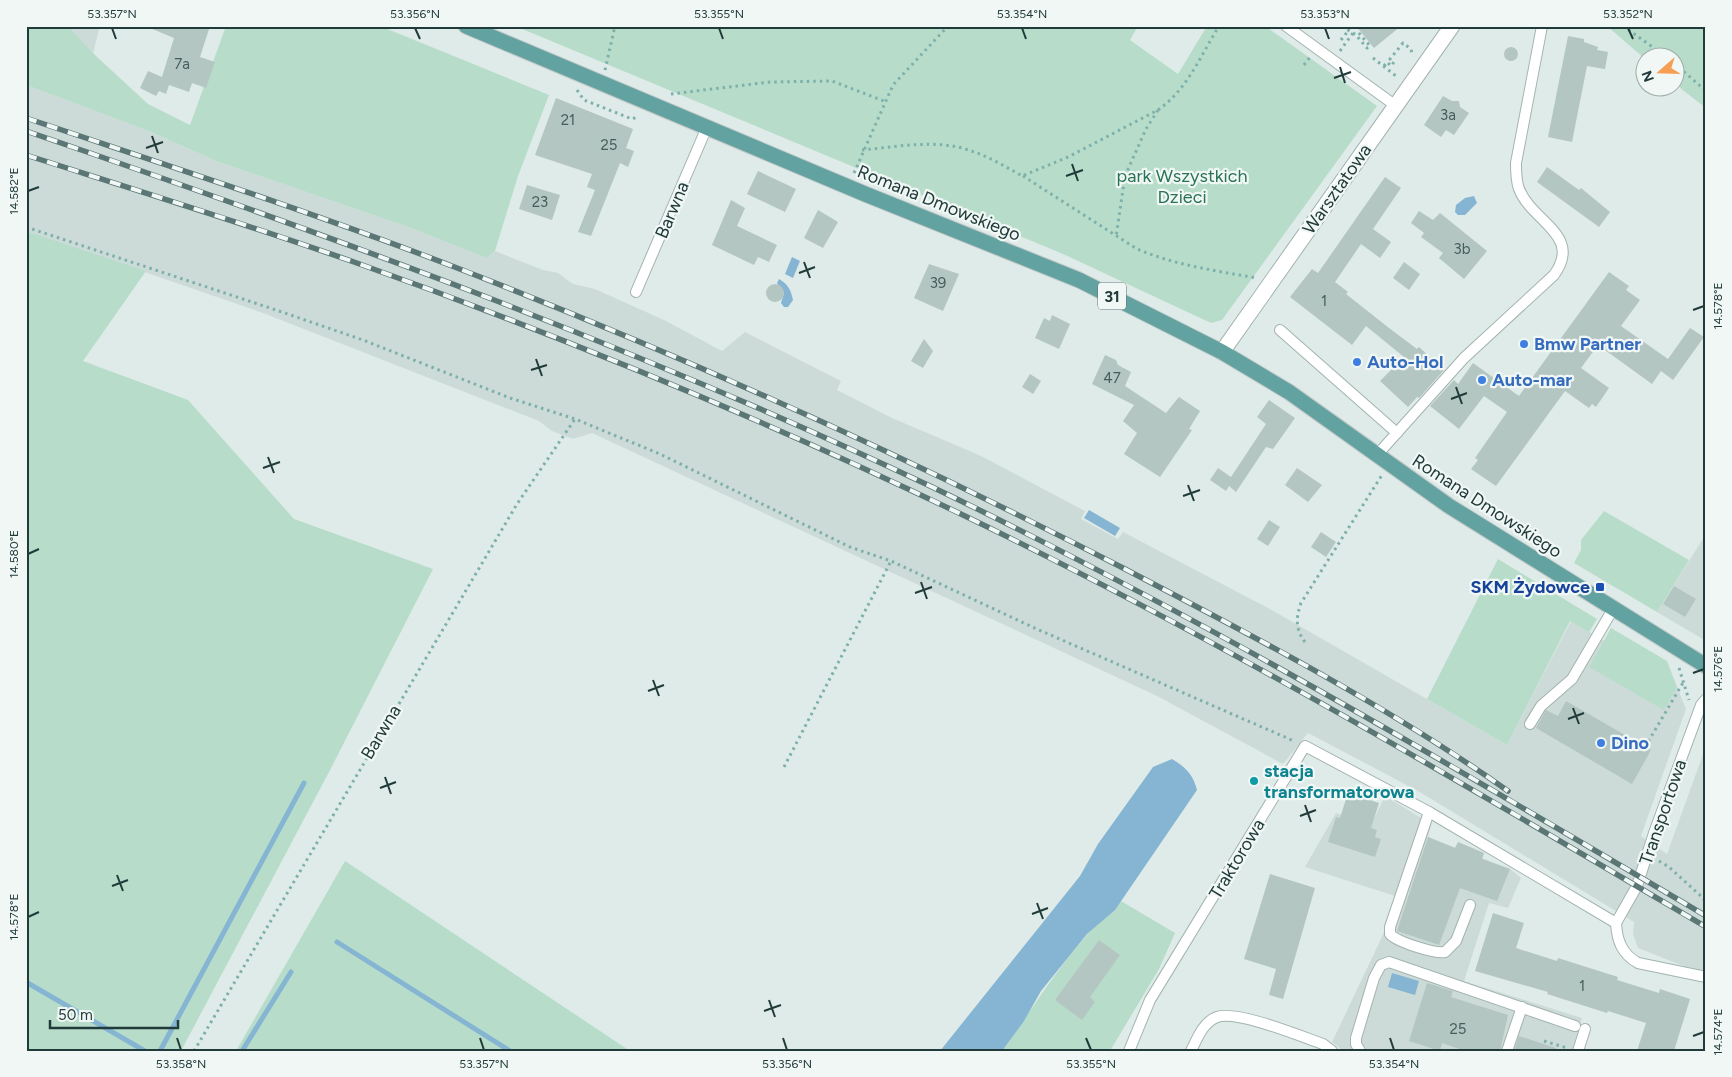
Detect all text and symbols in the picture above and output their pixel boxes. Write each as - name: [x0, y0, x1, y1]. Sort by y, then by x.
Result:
- text: 53.357°N: [87, 7, 137, 21]
- text: 53.356°N: [390, 7, 440, 21]
- text: 53.355°N: [694, 7, 744, 21]
- text: 53.354°N: [997, 7, 1047, 21]
- text: 53.353°N: [1300, 7, 1350, 21]
- text: 53.352°N: [1603, 7, 1653, 21]
- north arrow: [1634, 48, 1684, 98]
- house number: 7a: [174, 55, 190, 73]
- text: N: [1638, 68, 1658, 84]
- house number: 3a: [1440, 106, 1456, 124]
- house number: 21: [561, 111, 575, 129]
- house number: 25: [600, 136, 618, 154]
- street label: Warsztatowa: [1298, 140, 1376, 238]
- street label: Romana Dmowskiego: [854, 160, 1024, 246]
- park label: park Wszystkich Dzieci: [1117, 165, 1247, 208]
- text: 14.582°E: [7, 167, 21, 215]
- street label: Barwna: [650, 178, 694, 242]
- house number: 23: [532, 193, 548, 211]
- house number: 3b: [1454, 240, 1471, 258]
- house number: 39: [930, 274, 946, 292]
- road number: 31: [1098, 282, 1126, 310]
- text: 14.578°E: [1711, 282, 1725, 330]
- house number: 1: [1321, 292, 1327, 310]
- place label: Bmw Partner: [1534, 333, 1641, 355]
- marker: Bmw Partner: [1518, 338, 1530, 350]
- place label: Auto-Hol: [1367, 351, 1443, 373]
- marker: Auto-Hol: [1351, 356, 1363, 368]
- house number: 47: [1103, 369, 1121, 387]
- place label: Auto-mar: [1492, 369, 1572, 391]
- marker: Auto-mar: [1476, 374, 1488, 386]
- street label: Romana Dmowskiego: [1408, 449, 1566, 563]
- text: 14.580°E: [7, 530, 21, 578]
- place label: SKM Żydowce: [1471, 576, 1590, 598]
- marker: SKM Żydowce: [1594, 581, 1606, 593]
- text: 14.576°E: [1711, 646, 1725, 692]
- street label: Barwna: [356, 701, 406, 763]
- place label: Dino: [1611, 732, 1649, 754]
- marker: Dino: [1595, 737, 1607, 749]
- street label: Transportowa: [1635, 756, 1691, 868]
- place label: stacja transformatorowa: [1264, 760, 1414, 803]
- marker: stacja transformatorowa: [1248, 775, 1260, 787]
- street label: Traktorowa: [1204, 815, 1270, 903]
- text: 14.578°E: [7, 893, 21, 941]
- house number: 1: [1579, 977, 1585, 995]
- scale bar: [50, 997, 178, 1029]
- text: 50 m: [58, 1006, 93, 1024]
- text: 14.574°E: [1711, 1008, 1725, 1056]
- house number: 25: [1449, 1020, 1467, 1038]
- text: 53.358°N: [156, 1057, 206, 1071]
- text: 53.357°N: [459, 1057, 509, 1071]
- text: 53.356°N: [762, 1057, 812, 1071]
- text: 53.355°N: [1066, 1057, 1116, 1071]
- text: 53.354°N: [1369, 1057, 1419, 1071]

